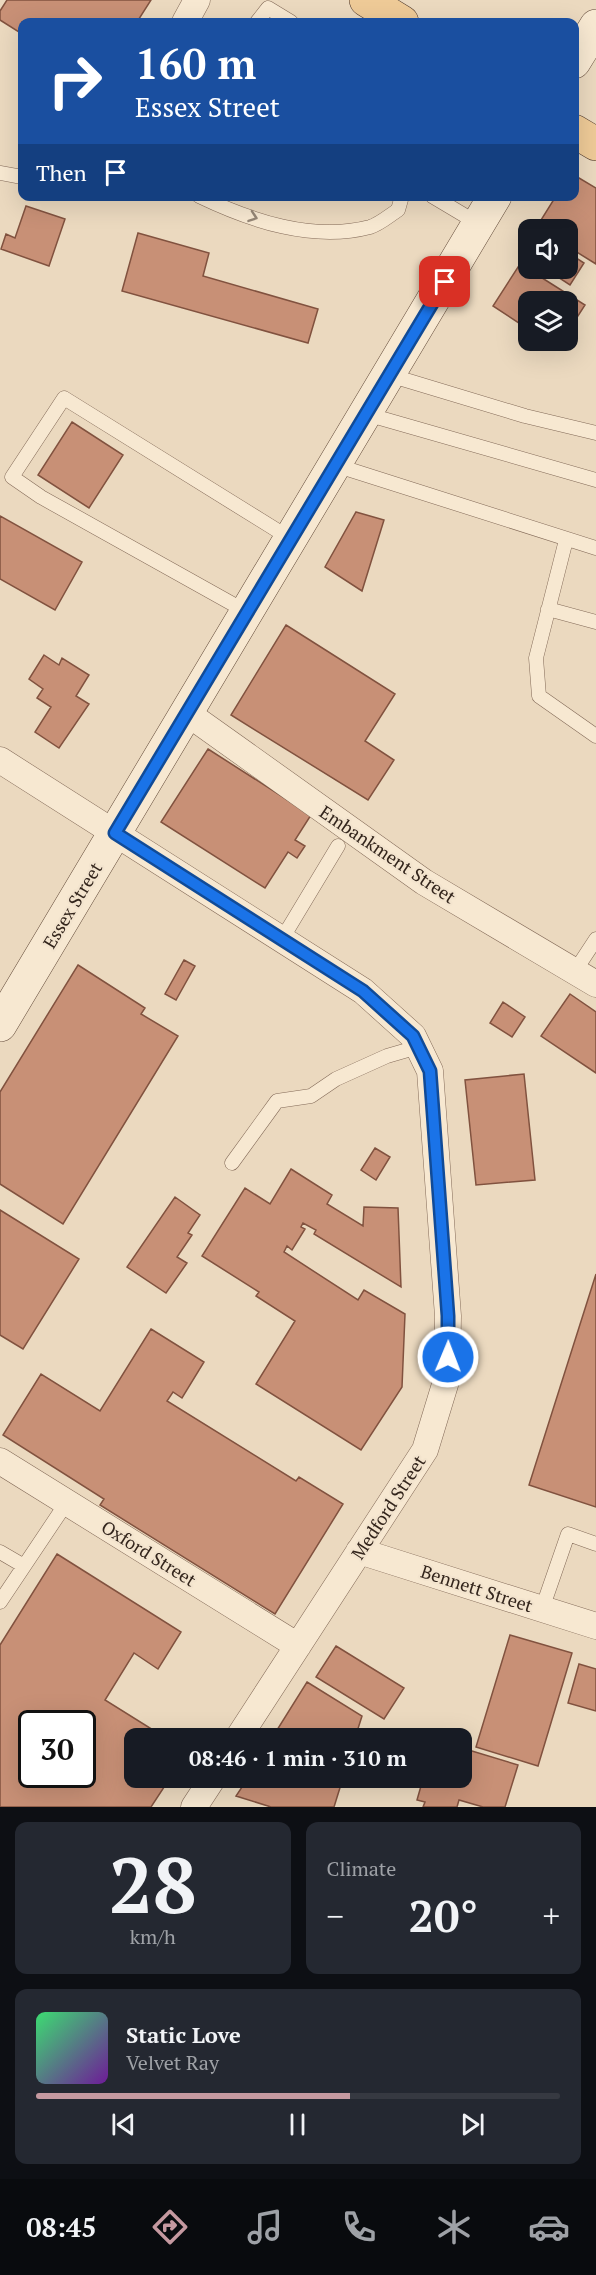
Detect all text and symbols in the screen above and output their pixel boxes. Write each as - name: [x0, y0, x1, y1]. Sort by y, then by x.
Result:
- text: 160 m: [135, 35, 256, 91]
- icon: right: [36, 42, 114, 120]
- text: Essex Street: [135, 89, 280, 125]
- icon: arrive: [99, 156, 132, 189]
- text: Then: [36, 158, 87, 187]
- one-way arrow: [247, 210, 258, 223]
- map controls: [518, 219, 578, 351]
- button: sound: [518, 219, 578, 279]
- pin: [419, 256, 470, 307]
- icon: arrive: [428, 265, 461, 298]
- button: layers: [518, 291, 578, 351]
- street label: Embankment Street: [315, 800, 461, 909]
- street label: Essex Street: [37, 857, 107, 953]
- position arrow: [416, 1325, 480, 1389]
- street label: Medford Street: [345, 1450, 431, 1564]
- street label: Oxford Street: [97, 1514, 201, 1592]
- street label: Bennett Street: [418, 1559, 536, 1617]
- speed limit sign: 30: [18, 1710, 96, 1788]
- text: 08:46 · 1 min · 310 m: [189, 1743, 407, 1772]
- text: 28: [109, 1832, 197, 1935]
- text: Climate: [327, 1855, 396, 1882]
- text: 20°: [409, 1885, 478, 1945]
- text: −: [327, 1894, 344, 1937]
- text: +: [542, 1894, 560, 1937]
- text: km/h: [130, 1923, 176, 1950]
- text: Static Love: [126, 2020, 241, 2049]
- text: Velvet Ray: [126, 2049, 219, 2076]
- icon: previous: [107, 2108, 140, 2141]
- icon: pause: [281, 2108, 314, 2141]
- icon: next: [456, 2108, 489, 2141]
- icon: directions: [149, 2206, 191, 2248]
- icon: music: [244, 2206, 286, 2248]
- icon: phone: [338, 2206, 380, 2248]
- icon: climate: [433, 2206, 475, 2248]
- icon: car: [528, 2206, 570, 2248]
- text: 08:45: [26, 2209, 97, 2245]

